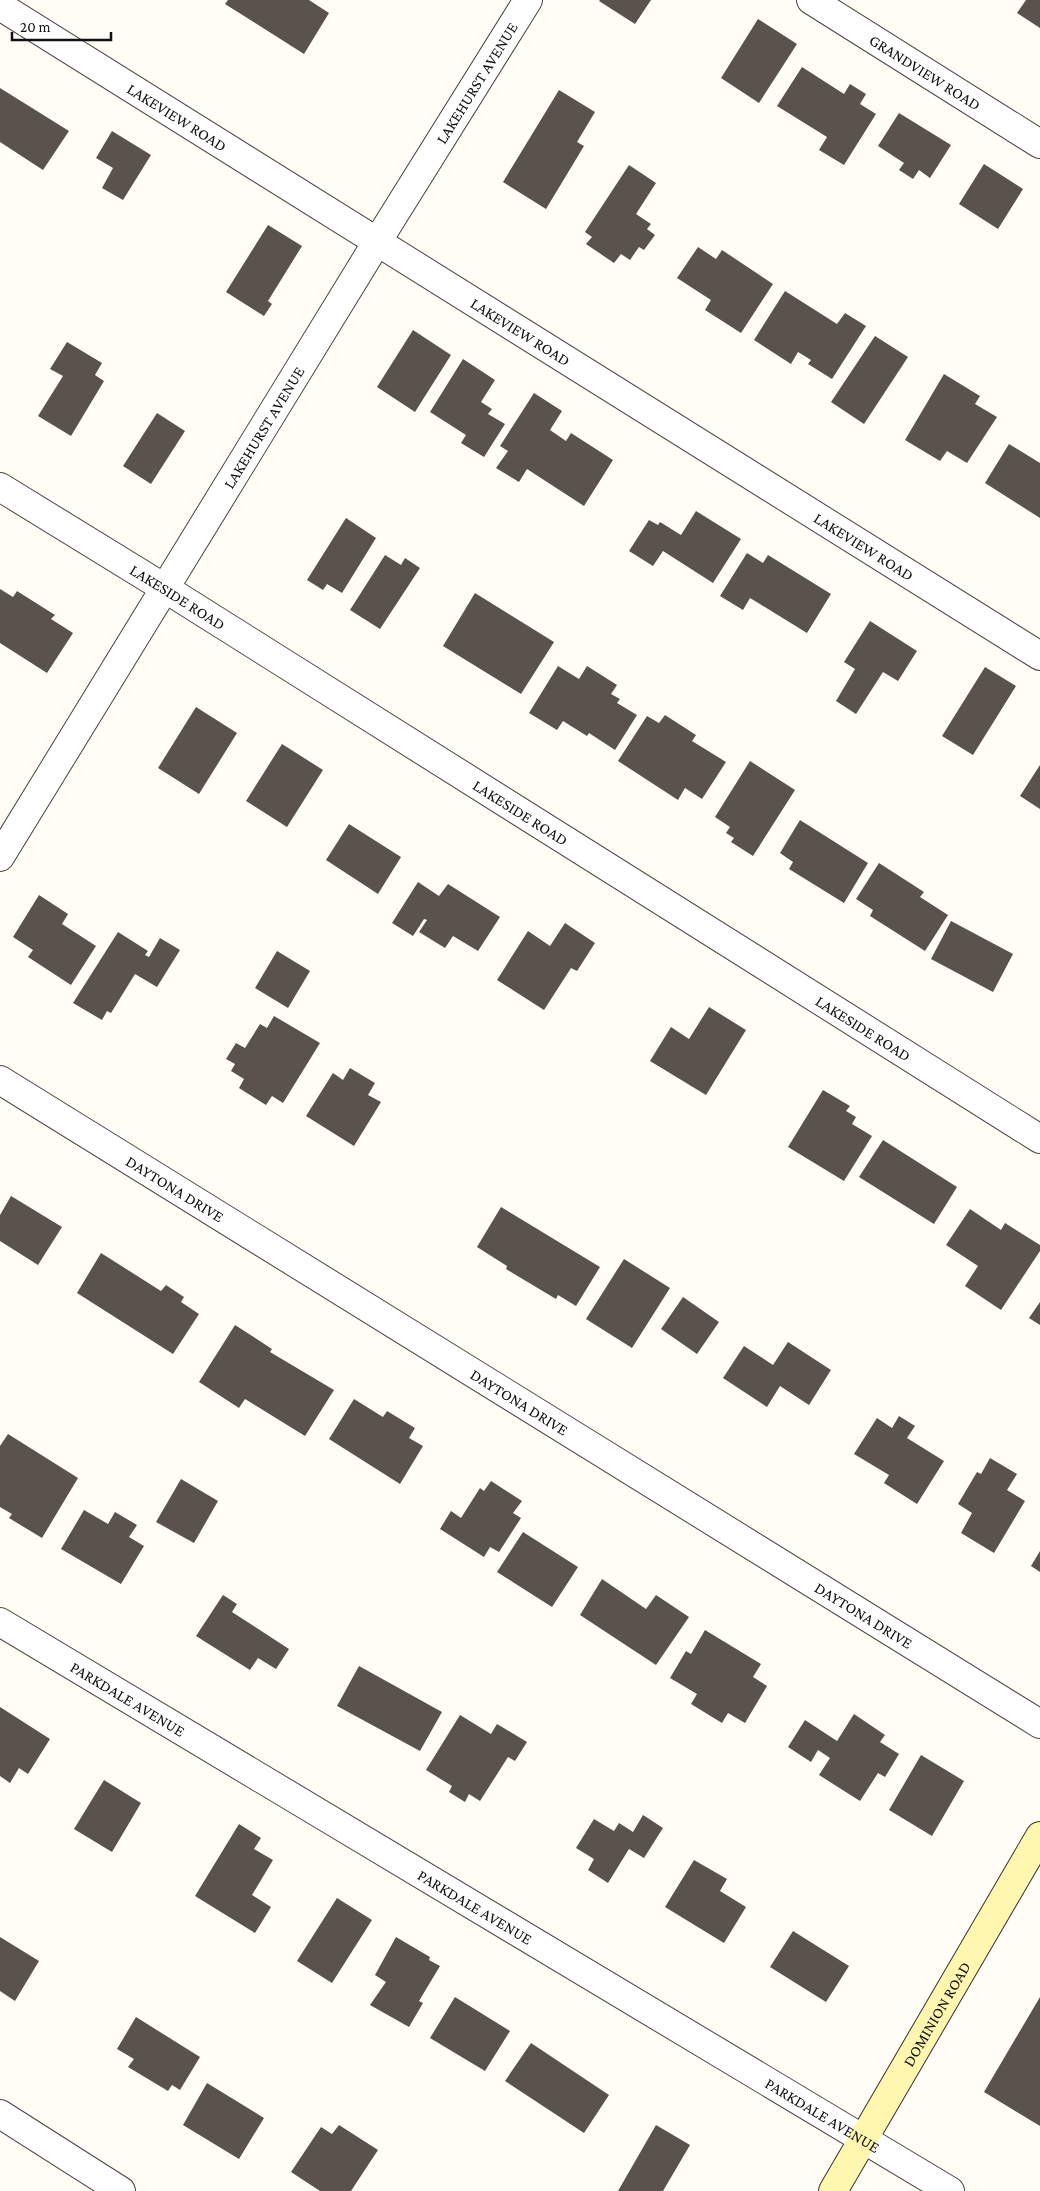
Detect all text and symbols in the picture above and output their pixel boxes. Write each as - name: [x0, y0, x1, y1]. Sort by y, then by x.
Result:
- scale bar: [12, 10, 111, 42]
- text: 20 m: [20, 19, 51, 35]
- street label: LAKEHURST AVENUE: [433, 19, 521, 147]
- street label: GRANDVIEW ROAD: [866, 31, 984, 114]
- street label: LAKEVIEW ROAD: [124, 80, 230, 155]
- street label: LAKEVIEW ROAD: [468, 294, 573, 369]
- street label: LAKEHURST AVENUE: [220, 363, 308, 492]
- street label: LAKEVIEW ROAD: [811, 509, 917, 584]
- street label: LAKESIDE ROAD: [127, 561, 228, 633]
- street label: LAKESIDE ROAD: [470, 777, 571, 849]
- street label: LAKESIDE ROAD: [813, 992, 914, 1065]
- street label: DAYTONA DRIVE: [123, 1152, 227, 1226]
- street label: DAYTONA DRIVE: [467, 1366, 571, 1439]
- street label: DAYTONA DRIVE: [812, 1579, 916, 1652]
- street label: PARKDALE AVENUE: [67, 1658, 188, 1740]
- street label: PARKDALE AVENUE: [415, 1866, 536, 1948]
- street label: DOMINION ROAD: [900, 1959, 974, 2070]
- street label: PARKDALE AVENUE: [762, 2074, 883, 2156]

